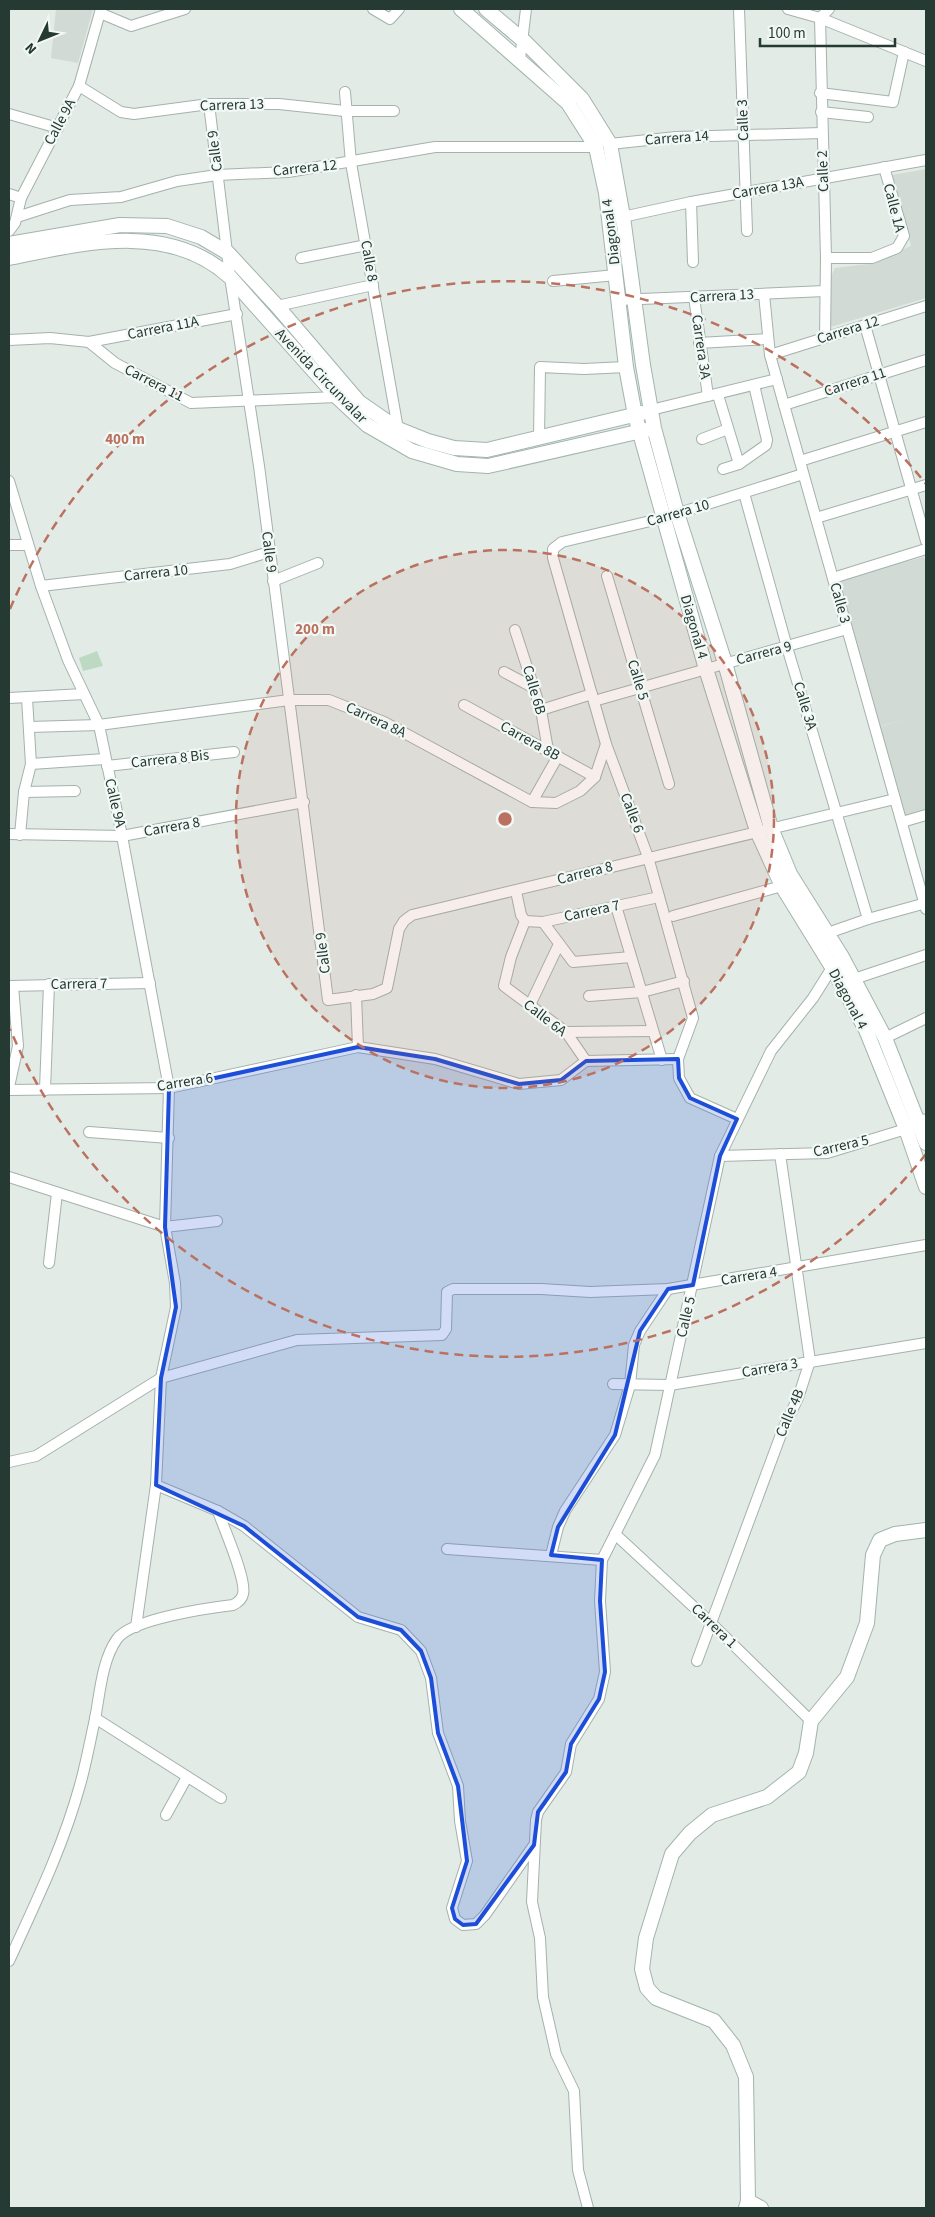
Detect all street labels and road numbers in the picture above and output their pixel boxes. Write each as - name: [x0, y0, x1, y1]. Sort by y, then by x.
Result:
- street label: Carrera 13: [200, 93, 264, 117]
- street label: Calle 9A: [39, 94, 81, 149]
- street label: Calle 3: [732, 99, 754, 141]
- street label: Carrera 14: [644, 125, 710, 151]
- street label: Calle 9: [202, 129, 228, 173]
- street label: Calle 2: [812, 150, 834, 192]
- street label: Carrera 12: [272, 154, 338, 182]
- street label: Carrera 13A: [731, 171, 806, 205]
- street label: Calle 1A: [878, 181, 910, 236]
- street label: Diagonal 4: [596, 197, 625, 266]
- street label: Calle 8: [355, 239, 383, 283]
- street label: Carrera 13: [689, 284, 755, 308]
- street label: Carrera 11A: [126, 311, 201, 345]
- street label: Carrera 12: [814, 311, 882, 349]
- street label: Carrera 3A: [686, 313, 716, 381]
- street label: Avenida Circunvalar: [270, 324, 372, 429]
- street label: Carrera 11: [121, 359, 187, 407]
- street label: Carrera 11: [821, 362, 889, 402]
- street label: Carrera 10: [644, 494, 712, 532]
- street label: Calle 9: [256, 530, 282, 574]
- street label: Carrera 10: [123, 559, 189, 587]
- street label: Calle 3: [824, 580, 856, 626]
- street label: Diagonal 4: [675, 592, 713, 662]
- street label: Carrera 9: [734, 636, 794, 670]
- street label: Calle 5: [622, 657, 654, 703]
- street label: Calle 6B: [517, 663, 551, 717]
- street label: Calle 3A: [788, 679, 823, 734]
- street label: Carrera 8A: [342, 697, 411, 744]
- street label: Carrera 8B: [496, 716, 564, 766]
- street label: Carrera 8 Bis: [130, 744, 210, 774]
- street label: Calle 9A: [99, 776, 131, 830]
- street label: Calle 6: [615, 790, 649, 836]
- street label: Carrera 8: [142, 812, 202, 842]
- street label: Carrera 8: [555, 856, 615, 890]
- street label: Carrera 7: [562, 895, 622, 927]
- street label: Calle 9: [310, 931, 336, 975]
- street label: Diagonal 4: [823, 965, 873, 1034]
- street label: Carrera 7: [50, 973, 108, 995]
- street label: Calle 6A: [519, 994, 572, 1042]
- street label: Carrera 6: [155, 1067, 215, 1097]
- street label: Carrera 5: [811, 1129, 871, 1163]
- street label: Carrera 4: [719, 1261, 779, 1291]
- street label: Calle 5: [671, 1294, 701, 1340]
- street label: Carrera 3: [740, 1353, 800, 1383]
- street label: Calle 4B: [770, 1385, 810, 1440]
- street label: Carrera 1: [686, 1599, 742, 1653]

